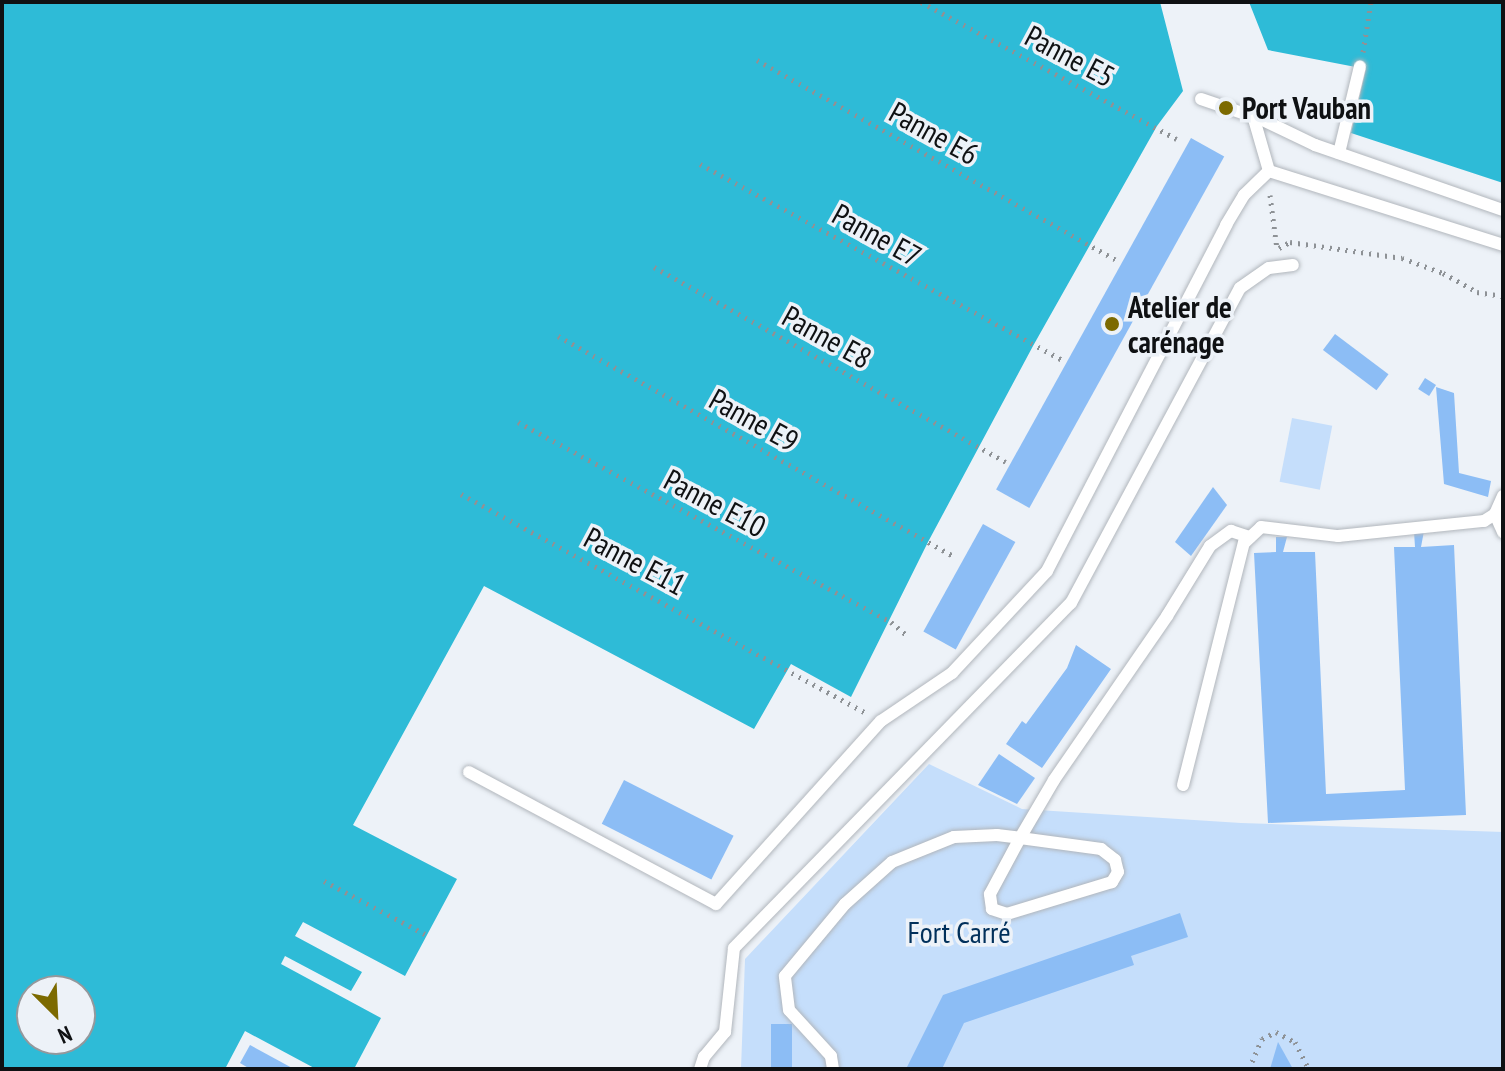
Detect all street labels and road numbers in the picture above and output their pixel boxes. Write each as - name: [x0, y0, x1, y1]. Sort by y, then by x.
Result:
- street label: Panne E5: [1019, 18, 1121, 94]
- street label: Panne E6: [883, 94, 985, 172]
- street label: Panne E7: [826, 196, 928, 274]
- street label: Panne E8: [776, 298, 878, 376]
- street label: Panne E9: [703, 381, 805, 459]
- street label: Panne E10: [658, 461, 772, 545]
- street label: Panne E11: [578, 519, 692, 603]

